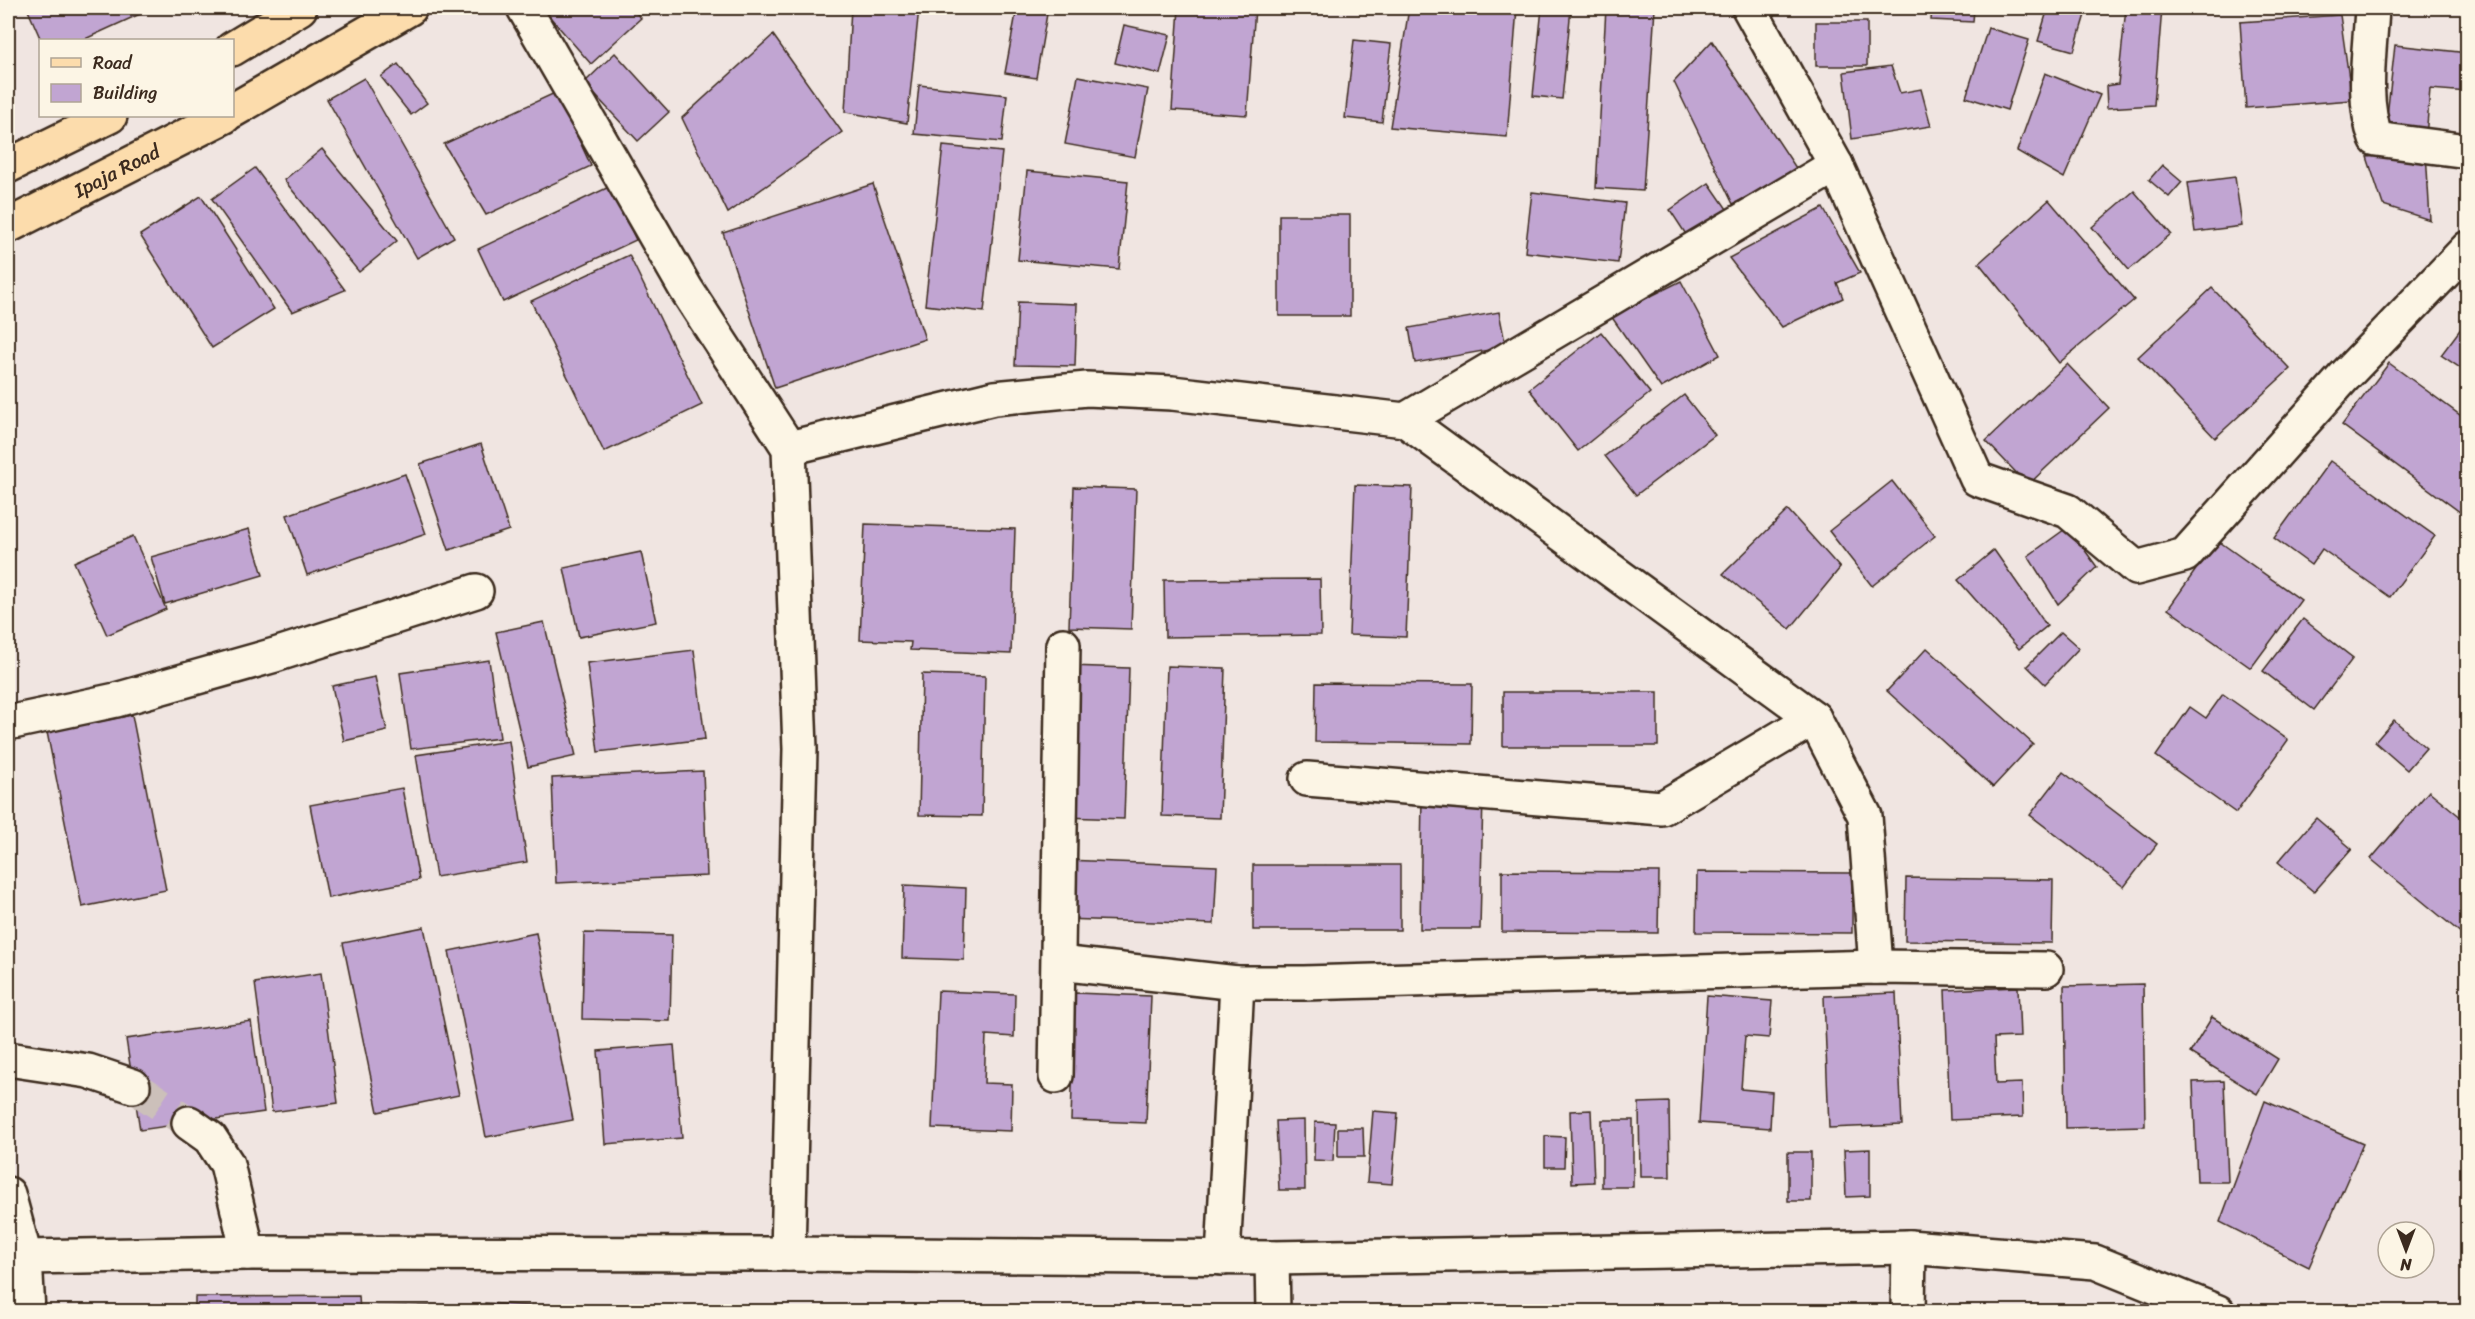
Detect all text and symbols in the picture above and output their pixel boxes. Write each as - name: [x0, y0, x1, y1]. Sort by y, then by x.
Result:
- legend: [39, 39, 234, 117]
- text: Road: [93, 47, 133, 79]
- text: Building: [93, 77, 157, 109]
- street label: Ipaja Road: [67, 134, 167, 208]
- north arrow: [2376, 1220, 2436, 1280]
- text: N: [2400, 1250, 2413, 1279]

